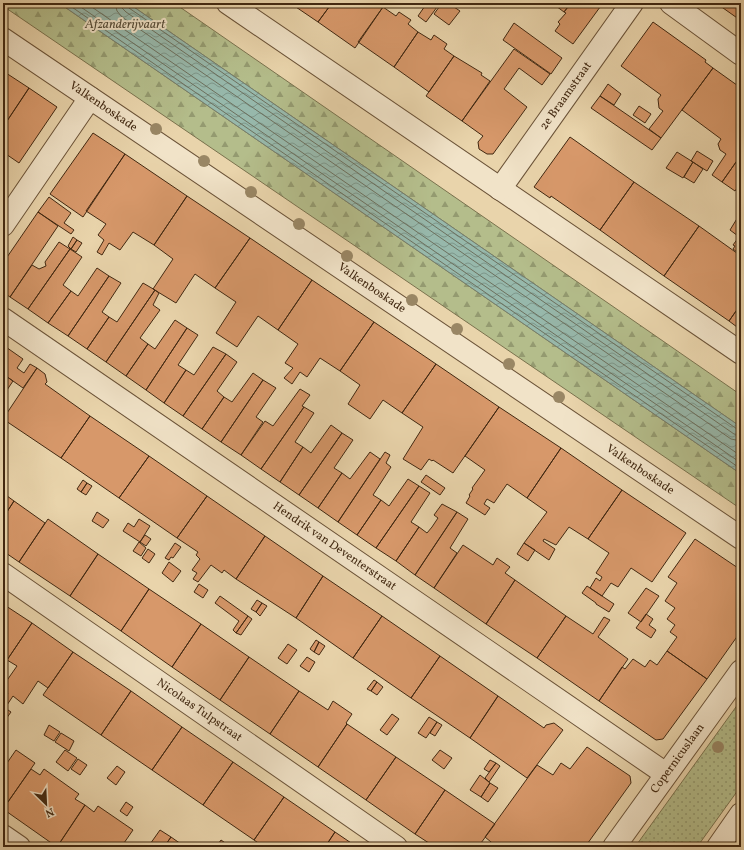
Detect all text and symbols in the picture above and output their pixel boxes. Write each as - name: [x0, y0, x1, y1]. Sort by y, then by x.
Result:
- water label: Afzanderijvaart: [84, 16, 166, 34]
- street label: 2e Braamstraat: [536, 59, 596, 133]
- street label: Valkenboskade: [66, 78, 141, 136]
- street label: Valkenboskade: [334, 259, 409, 317]
- street label: Valkenboskade: [603, 441, 678, 499]
- street label: Hendrik van Deventerstraat: [270, 498, 399, 595]
- street label: Nicolaas Tulpstraat: [153, 675, 245, 746]
- street label: Copernicuslaan: [647, 720, 708, 797]
- north arrow: [26, 784, 66, 824]
- text: N: [43, 803, 56, 820]

